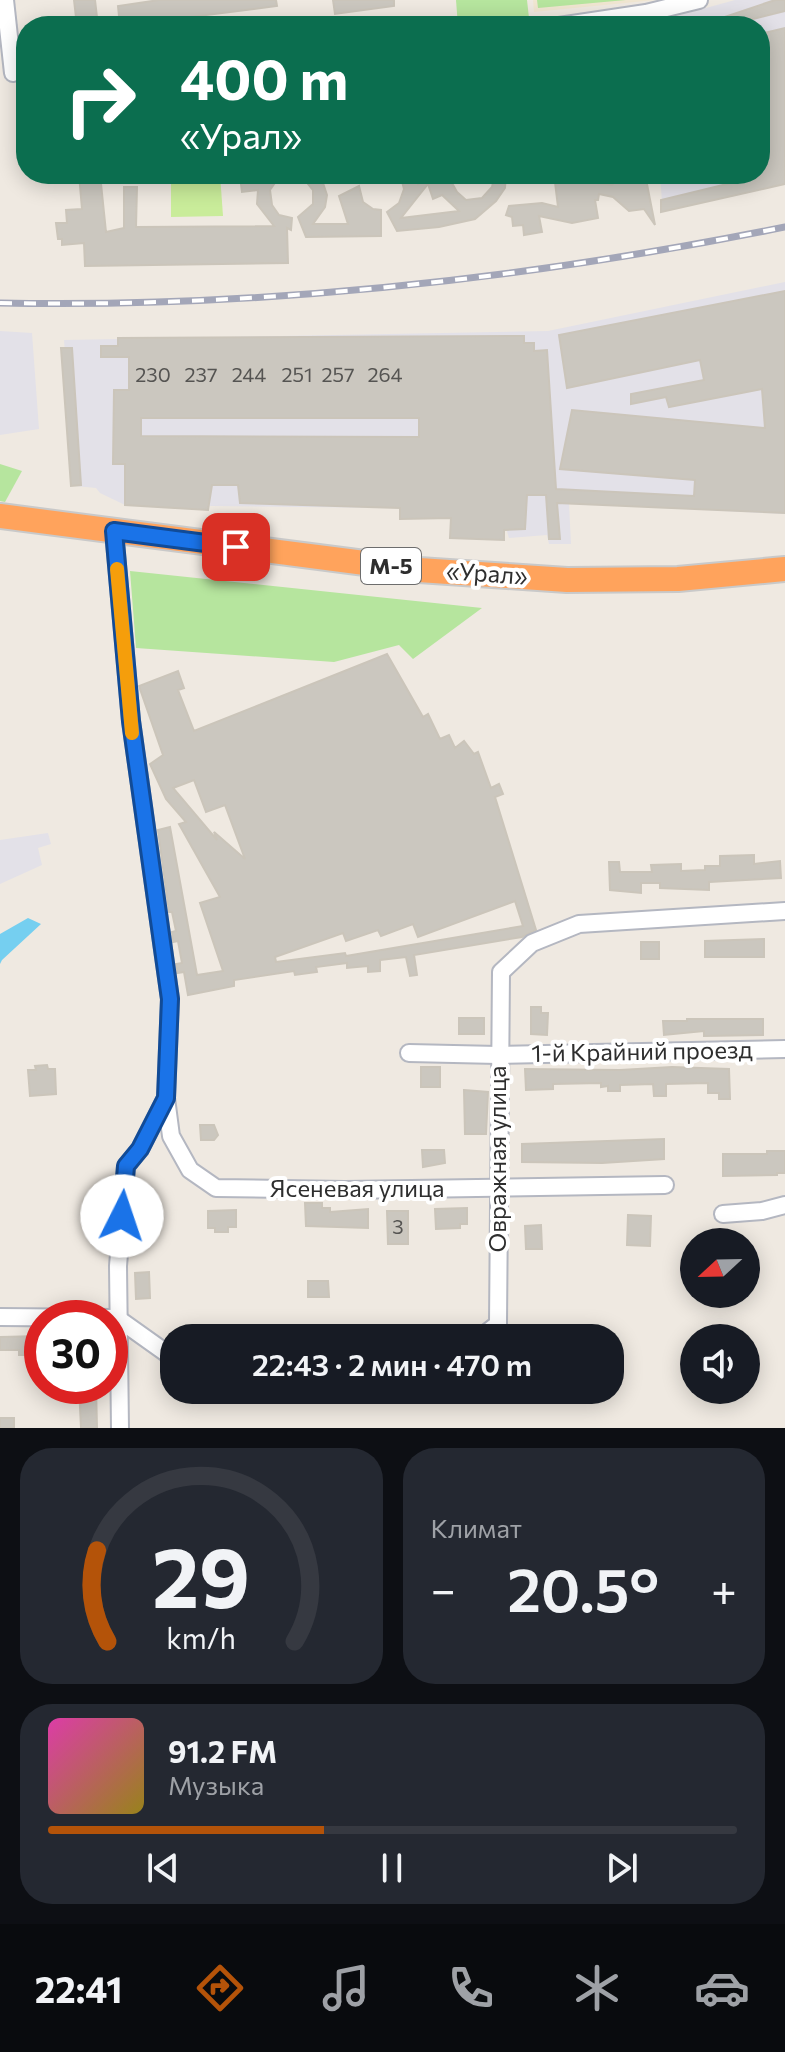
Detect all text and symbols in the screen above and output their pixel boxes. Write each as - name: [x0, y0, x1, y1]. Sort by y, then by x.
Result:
- text: 400 m: [180, 43, 348, 112]
- icon: right: [48, 48, 152, 152]
- text: «Урал»: [180, 112, 302, 156]
- house number: 230: [135, 362, 171, 386]
- house number: 237: [185, 362, 217, 386]
- house number: 244: [232, 362, 266, 386]
- house number: 251: [281, 362, 313, 386]
- house number: 257: [321, 362, 355, 386]
- house number: 264: [367, 362, 403, 386]
- pin: [202, 513, 270, 581]
- icon: arrive: [214, 525, 258, 569]
- road number: М-5: [361, 548, 421, 584]
- street label: «Урал»: [445, 555, 529, 590]
- street label: 1-й Крайний проезд: [531, 1034, 753, 1067]
- street label: Овражная улица: [482, 1066, 511, 1252]
- street label: Ясеневая улица: [270, 1173, 444, 1202]
- position arrow: [80, 1174, 164, 1258]
- house number: 3: [392, 1214, 404, 1238]
- north arrow: [680, 1228, 760, 1308]
- map controls: [680, 1228, 760, 1404]
- speed limit sign: 30: [24, 1300, 128, 1404]
- button: sound: [680, 1324, 760, 1404]
- text: 22:43 · 2 мин · 470 m: [252, 1345, 532, 1382]
- text: Климат: [431, 1512, 522, 1543]
- text: 29: [152, 1523, 250, 1625]
- text: 20.5°: [507, 1551, 659, 1624]
- text: −: [431, 1561, 456, 1615]
- text: +: [711, 1561, 737, 1615]
- text: km/h: [166, 1620, 236, 1655]
- text: 91.2 FM: [168, 1732, 277, 1769]
- text: Музыка: [168, 1769, 264, 1800]
- icon: previous: [141, 1846, 185, 1890]
- icon: pause: [370, 1846, 414, 1890]
- icon: next: [600, 1846, 644, 1890]
- icon: directions: [192, 1960, 248, 2016]
- icon: music: [318, 1960, 374, 2016]
- icon: phone: [443, 1960, 499, 2016]
- icon: climate: [569, 1960, 625, 2016]
- icon: car: [694, 1960, 750, 2016]
- text: 22:41: [35, 1966, 123, 2010]

